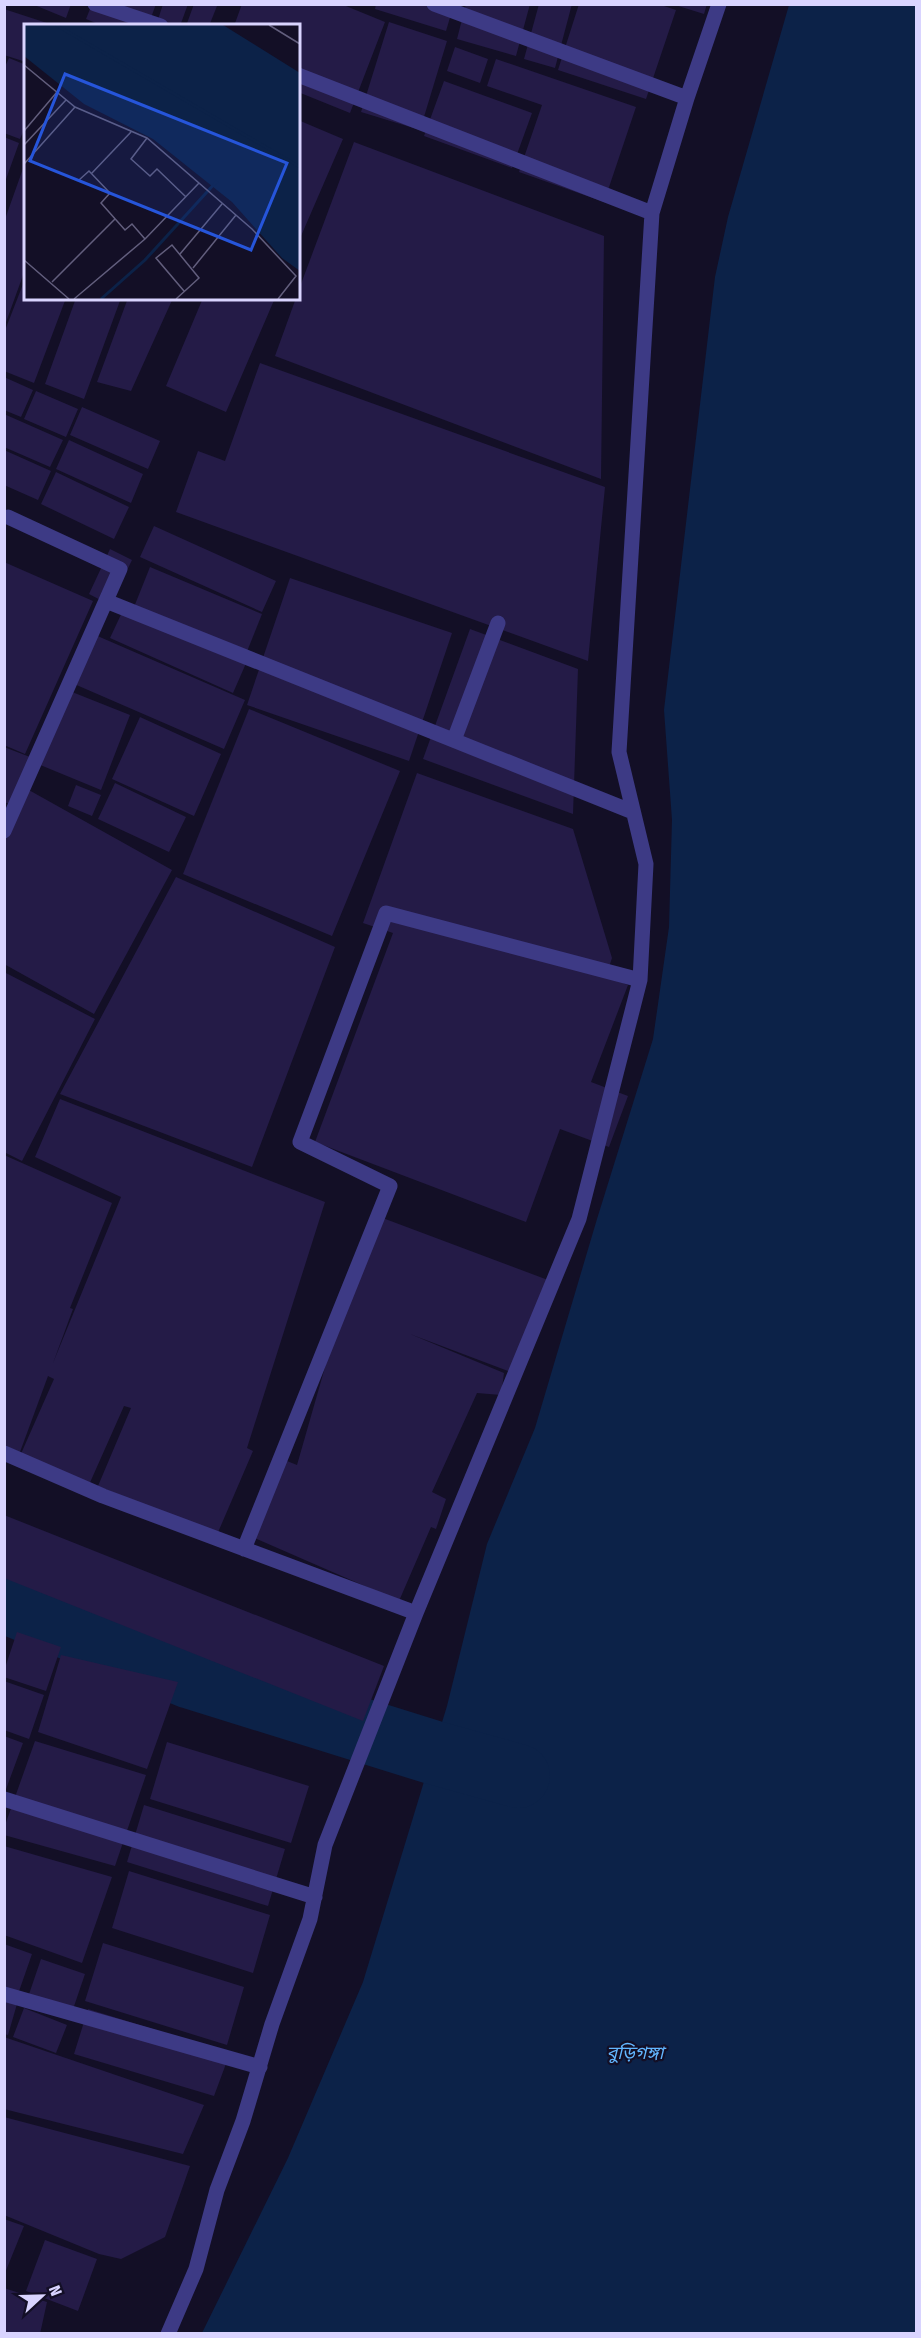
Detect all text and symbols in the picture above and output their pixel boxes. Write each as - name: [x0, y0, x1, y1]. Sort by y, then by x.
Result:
- inset map: [24, 24, 300, 300]
- water label: বুড়িগঙ্গা: [606, 2042, 667, 2064]
- north arrow: [12, 2266, 72, 2326]
- text: N: [45, 2283, 66, 2299]

